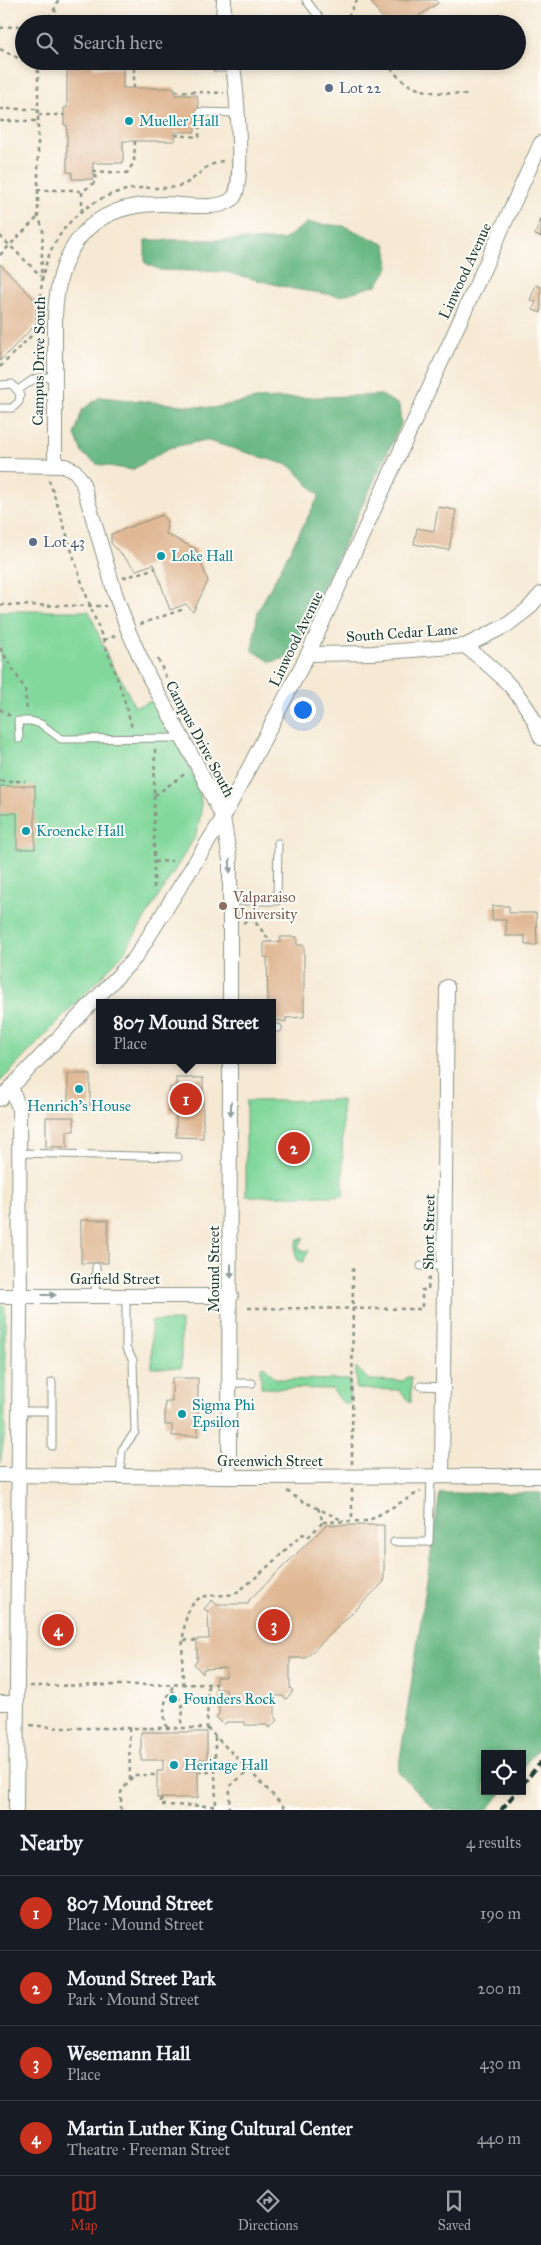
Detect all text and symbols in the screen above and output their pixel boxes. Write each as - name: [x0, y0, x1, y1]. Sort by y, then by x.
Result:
- search box: [15, 15, 526, 70]
- icon: search: [33, 29, 61, 57]
- text: Search here: [73, 31, 163, 54]
- place label: Lot 22: [339, 79, 382, 97]
- marker: Lot 22: [323, 82, 335, 94]
- place label: Mueller Hall: [139, 112, 220, 130]
- marker: Mueller Hall: [123, 115, 135, 127]
- street label: Linwood Avenue: [435, 220, 495, 322]
- street label: Campus Drive South: [29, 296, 49, 426]
- place label: Lot 43: [43, 533, 85, 551]
- marker: Lot 43: [27, 536, 39, 548]
- place label: Loke Hall: [171, 547, 234, 565]
- marker: Loke Hall: [155, 550, 167, 562]
- street label: Linwood Avenue: [265, 588, 327, 690]
- street label: South Cedar Lane: [345, 620, 459, 646]
- street label: Campus Drive South: [162, 678, 239, 801]
- your location: [290, 697, 316, 723]
- place label: Kroencke Hall: [36, 822, 125, 840]
- marker: Kroencke Hall: [20, 825, 32, 837]
- one-way arrow: [226, 859, 234, 875]
- place label: Valparaiso University: [232, 888, 298, 923]
- marker: Valparaiso University: [217, 900, 229, 912]
- popup: [96, 999, 276, 1064]
- text: 807 Mound Street: [113, 1011, 259, 1034]
- text: Place: [113, 1034, 147, 1053]
- pin: 1: [170, 1080, 202, 1118]
- marker: Henrich's House: [73, 1083, 85, 1095]
- place label: Henrich's House: [27, 1097, 131, 1115]
- one-way arrow: [227, 1101, 235, 1117]
- pin: 2: [278, 1129, 310, 1167]
- street label: Short Street: [419, 1193, 439, 1270]
- street label: Mound Street: [205, 1225, 223, 1313]
- one-way arrow: [227, 1264, 235, 1280]
- street label: Garfield Street: [70, 1270, 161, 1288]
- one-way arrow: [41, 1291, 57, 1299]
- place label: Sigma Phi Epsilon: [192, 1396, 255, 1431]
- marker: Sigma Phi Epsilon: [176, 1408, 188, 1420]
- street label: Greenwich Street: [217, 1452, 324, 1470]
- pin: 3: [258, 1606, 290, 1644]
- pin: 4: [42, 1611, 74, 1649]
- place label: Founders Rock: [183, 1690, 276, 1708]
- marker: Founders Rock: [167, 1693, 179, 1705]
- map controls: [481, 1750, 526, 1795]
- button: locate: [481, 1750, 526, 1795]
- place label: Heritage Hall: [184, 1756, 269, 1774]
- marker: Heritage Hall: [168, 1759, 180, 1771]
- text: Nearby: [20, 1830, 83, 1856]
- text: 4 results: [466, 1833, 521, 1852]
- text: 807 Mound Street: [67, 1892, 213, 1915]
- text: 1: [33, 1904, 39, 1923]
- text: 190 m: [480, 1904, 521, 1923]
- text: Place · Mound Street: [67, 1915, 204, 1934]
- text: Mound Street Park: [67, 1967, 216, 1990]
- text: 2: [32, 1979, 40, 1998]
- text: 200 m: [478, 1979, 521, 1998]
- text: Park · Mound Street: [67, 1990, 199, 2009]
- text: Wesemann Hall: [67, 2042, 190, 2065]
- text: 3: [33, 2054, 39, 2073]
- text: 430 m: [479, 2054, 521, 2073]
- text: Place: [67, 2065, 101, 2084]
- text: Martin Luther King Cultural Center: [67, 2117, 353, 2140]
- text: 4: [32, 2129, 40, 2148]
- text: 440 m: [477, 2129, 521, 2148]
- text: Theatre · Freeman Street: [67, 2140, 230, 2159]
- tab: Map: [70, 2187, 98, 2234]
- tab: Directions: [238, 2187, 298, 2234]
- tab: Saved: [438, 2187, 471, 2234]

